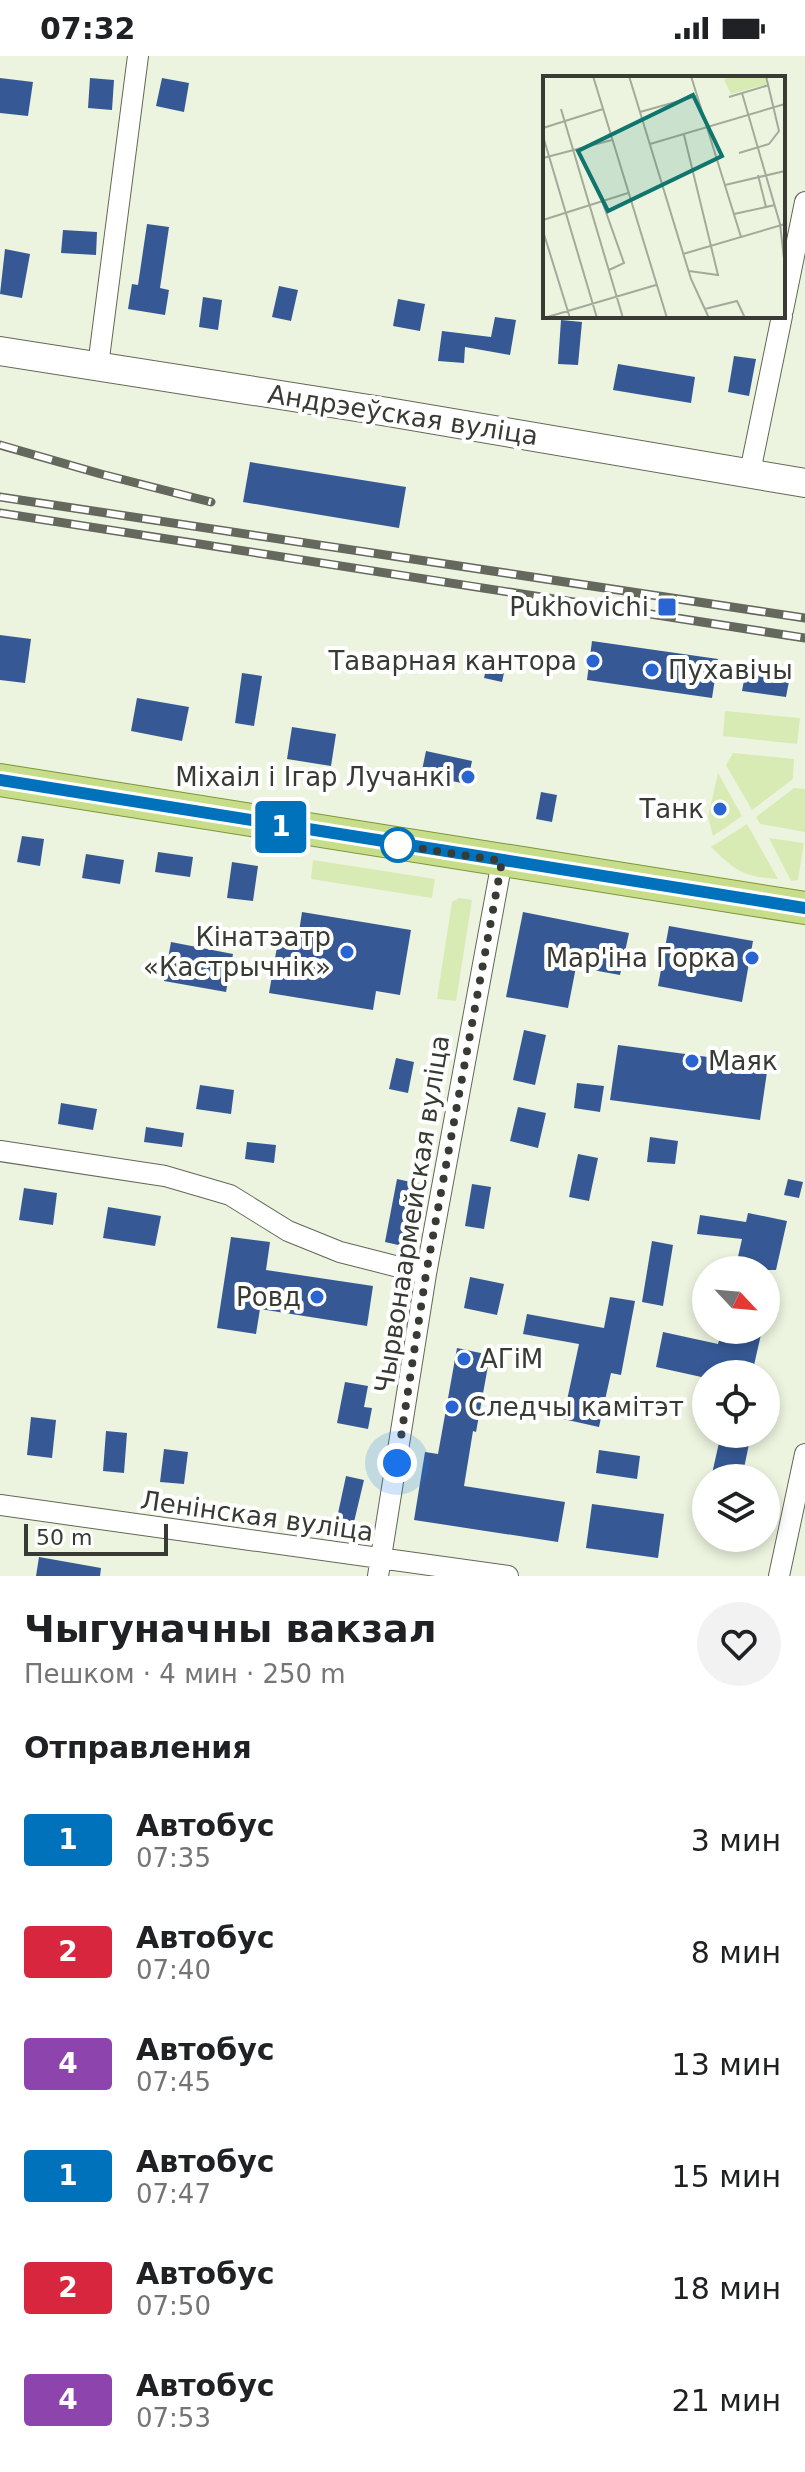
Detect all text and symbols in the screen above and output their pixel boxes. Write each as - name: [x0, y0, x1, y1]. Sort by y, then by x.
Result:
- text: 07:32: [40, 11, 136, 46]
- inset map: [543, 76, 785, 318]
- street label: Андрэеўская вуліца: [266, 379, 540, 451]
- place label: Pukhovichi: [509, 592, 649, 622]
- marker: Pukhovichi: [656, 596, 678, 618]
- place label: Таварная кантора: [327, 646, 577, 676]
- marker: Таварная кантора: [584, 652, 602, 670]
- place label: Пухавічы: [668, 655, 793, 685]
- marker: Пухавічы: [643, 661, 661, 679]
- place label: Міхаіл і Ігар Лучанкі: [175, 762, 452, 792]
- marker: Міхаіл і Ігар Лучанкі: [459, 768, 477, 786]
- place label: Танк: [638, 794, 704, 824]
- marker: Танк: [711, 800, 729, 818]
- line badge: 1: [255, 801, 307, 853]
- text: 1: [271, 810, 291, 843]
- unlabelled marker: [381, 828, 415, 862]
- place label: Кінатэатр «Кастрычнік»: [143, 922, 331, 982]
- marker: Кінатэатр «Кастрычнік»: [338, 943, 356, 961]
- place label: Мар'іна Горка: [546, 943, 736, 973]
- marker: Мар'іна Горка: [743, 949, 761, 967]
- street label: Чырвонаармейская вуліца: [369, 1033, 455, 1395]
- place label: Маяк: [708, 1046, 778, 1076]
- marker: Маяк: [683, 1052, 701, 1070]
- north arrow: [692, 1256, 780, 1344]
- map controls: [692, 1256, 780, 1552]
- place label: Ровд: [236, 1282, 301, 1312]
- marker: Ровд: [308, 1288, 326, 1306]
- place label: АГіМ: [480, 1344, 543, 1374]
- marker: АГіМ: [455, 1350, 473, 1368]
- button: locate: [692, 1360, 780, 1448]
- place label: Следчы камітэт: [468, 1392, 684, 1422]
- marker: Следчы камітэт: [443, 1398, 461, 1416]
- your location: [377, 1443, 417, 1483]
- button: layers: [692, 1464, 780, 1552]
- street label: Ленінская вуліца: [139, 1485, 375, 1547]
- scale bar: [24, 1520, 168, 1556]
- text: 50 m: [36, 1525, 92, 1550]
- button: heart: [697, 1602, 781, 1686]
- text: Чыгуначны вакзал: [24, 1607, 437, 1651]
- text: Пешком · 4 мин · 250 m: [24, 1659, 346, 1689]
- text: Отправления: [24, 1730, 252, 1765]
- text: Автобус: [136, 1808, 275, 1843]
- text: 1: [58, 1823, 78, 1856]
- text: 3 мин: [691, 1823, 781, 1858]
- text: 07:35: [136, 1843, 211, 1873]
- text: Автобус: [136, 1920, 275, 1955]
- text: 2: [58, 1935, 78, 1968]
- text: 8 мин: [691, 1935, 781, 1970]
- text: 07:40: [136, 1955, 211, 1985]
- text: Автобус: [136, 2032, 275, 2067]
- text: 4: [58, 2047, 78, 2080]
- text: 13 мин: [672, 2047, 781, 2082]
- text: 07:45: [136, 2067, 211, 2097]
- text: Автобус: [136, 2144, 275, 2179]
- text: 1: [58, 2159, 78, 2192]
- text: 15 мин: [672, 2159, 781, 2194]
- text: 07:47: [136, 2179, 211, 2209]
- text: Автобус: [136, 2256, 275, 2291]
- text: 2: [58, 2271, 78, 2304]
- text: 18 мин: [672, 2271, 781, 2306]
- text: 07:50: [136, 2291, 211, 2321]
- text: Автобус: [136, 2368, 275, 2403]
- text: 4: [58, 2383, 78, 2416]
- text: 21 мин: [672, 2383, 781, 2418]
- text: 07:53: [136, 2403, 211, 2433]

